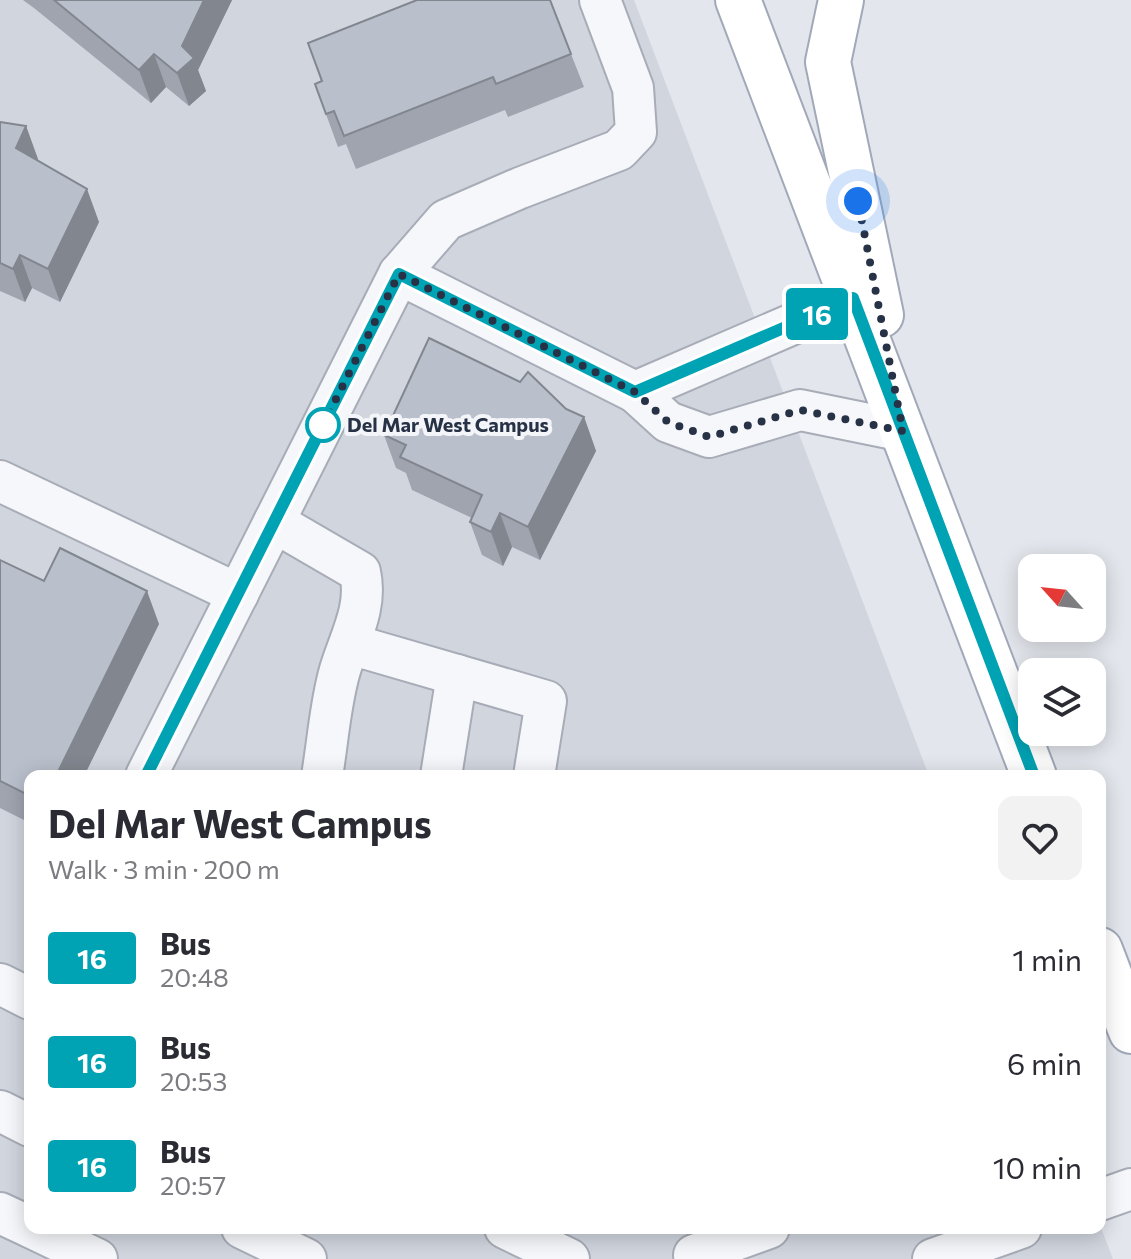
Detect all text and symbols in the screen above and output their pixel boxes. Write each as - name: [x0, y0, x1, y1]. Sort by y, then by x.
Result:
- your location: [838, 181, 878, 221]
- line badge: 16: [781, 288, 853, 340]
- text: 16: [802, 297, 832, 331]
- marker: Del Mar West Campus: [306, 408, 340, 442]
- place label: Del Mar West Campus: [347, 412, 549, 436]
- north arrow: [1018, 554, 1106, 642]
- map controls: [1018, 554, 1106, 746]
- button: layers: [1018, 658, 1106, 746]
- button: heart: [998, 796, 1082, 880]
- text: Del Mar West Campus: [48, 799, 432, 846]
- text: Walk · 3 min · 200 m: [48, 853, 280, 884]
- text: Bus: [160, 924, 211, 961]
- text: 1 min: [1012, 940, 1082, 977]
- text: 16: [77, 941, 107, 975]
- text: 20:48: [160, 961, 229, 992]
- text: Bus: [160, 1028, 211, 1065]
- text: 6 min: [1007, 1044, 1082, 1081]
- text: 16: [77, 1045, 107, 1079]
- text: 20:53: [160, 1065, 227, 1096]
- text: Bus: [160, 1132, 211, 1169]
- text: 10 min: [993, 1148, 1082, 1185]
- text: 16: [77, 1149, 107, 1183]
- text: 20:57: [160, 1169, 226, 1200]

